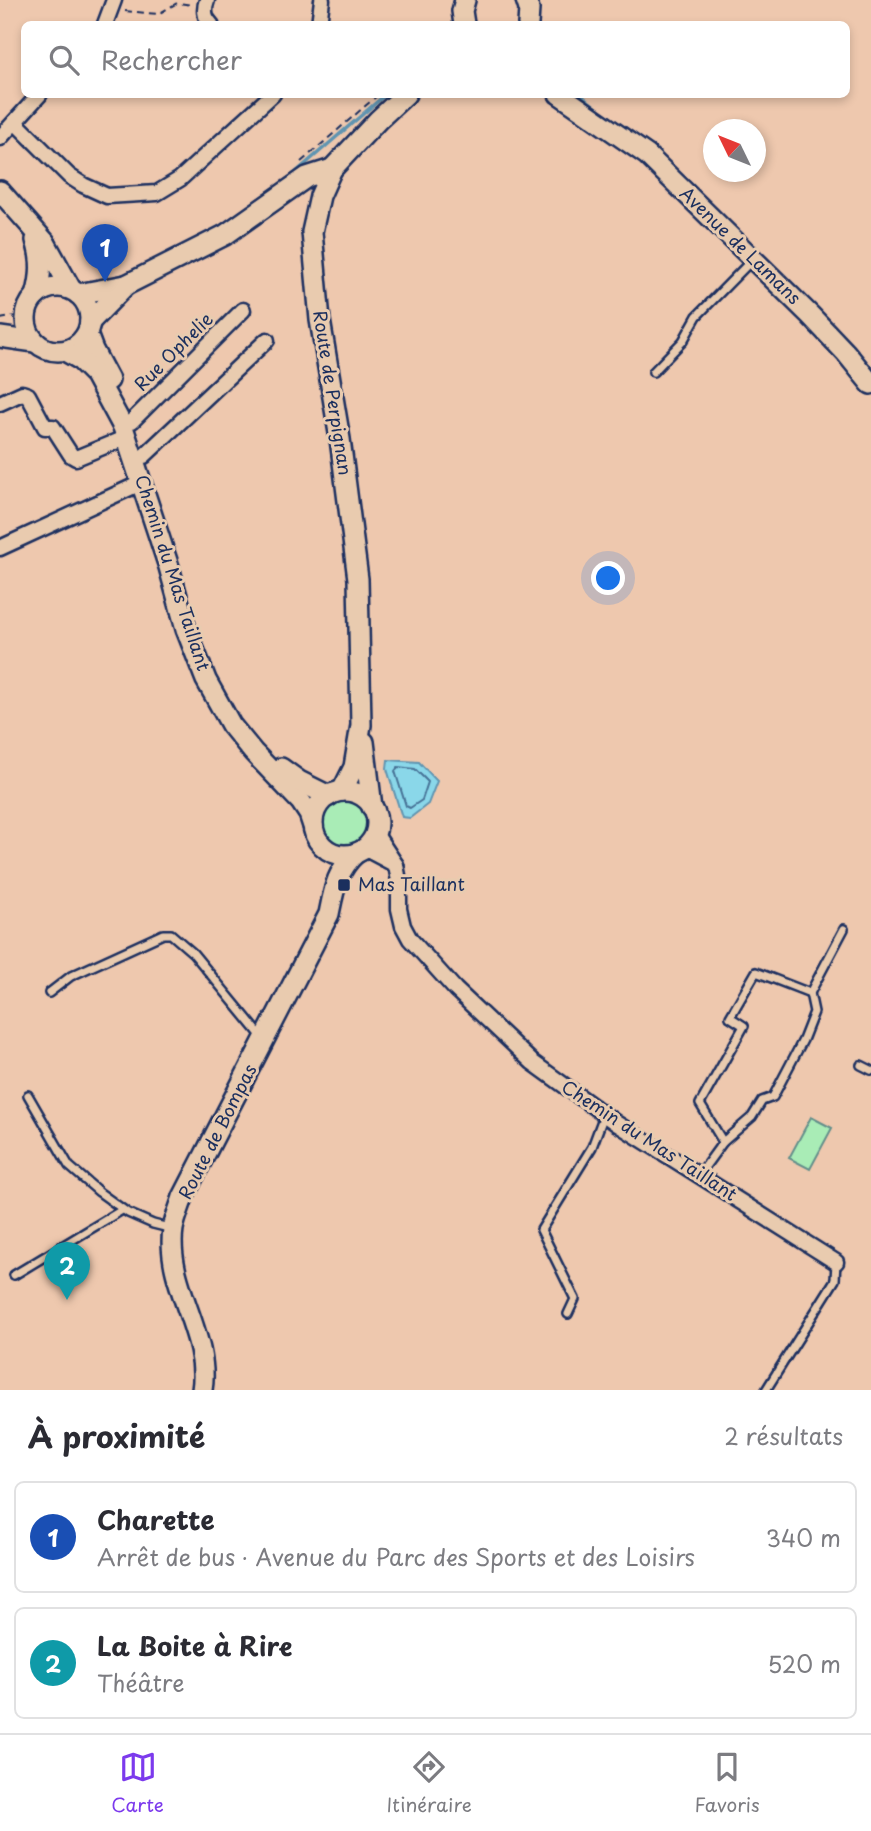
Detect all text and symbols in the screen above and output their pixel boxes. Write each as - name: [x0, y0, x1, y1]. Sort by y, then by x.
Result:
- search box: [21, 21, 850, 98]
- text: Rechercher: [101, 40, 242, 79]
- icon: search: [45, 41, 83, 79]
- north arrow: [703, 119, 766, 182]
- street label: Avenue de Lamans: [674, 180, 808, 310]
- pin: 1: [82, 224, 128, 282]
- street label: Rue Ophelie: [127, 305, 219, 396]
- street label: Route de Perpignan: [307, 308, 360, 477]
- street label: Chemin du Mas Taillant: [129, 471, 218, 674]
- your location: [591, 561, 625, 595]
- place label: Mas Taillant: [358, 870, 465, 897]
- marker: Mas Taillant: [336, 877, 352, 893]
- street label: Route de Bompas: [171, 1059, 263, 1204]
- street label: Chemin du Mas Taillant: [557, 1073, 743, 1207]
- pin: 2: [44, 1242, 90, 1300]
- text: À proximité: [28, 1413, 205, 1458]
- text: 2 résultats: [724, 1418, 843, 1453]
- text: Charette: [97, 1500, 215, 1539]
- text: 1: [48, 1520, 59, 1555]
- text: 340 m: [766, 1520, 841, 1555]
- text: Arrêt de bus · Avenue du Parc des Sports et des Loisirs: [97, 1539, 695, 1574]
- text: La Boite à Rire: [97, 1626, 293, 1665]
- text: 2: [45, 1646, 61, 1681]
- text: 520 m: [768, 1646, 841, 1681]
- text: Théâtre: [97, 1665, 184, 1700]
- tab: Carte: [111, 1748, 164, 1818]
- tab: Itinéraire: [387, 1748, 472, 1818]
- tab: Favoris: [694, 1748, 760, 1818]

